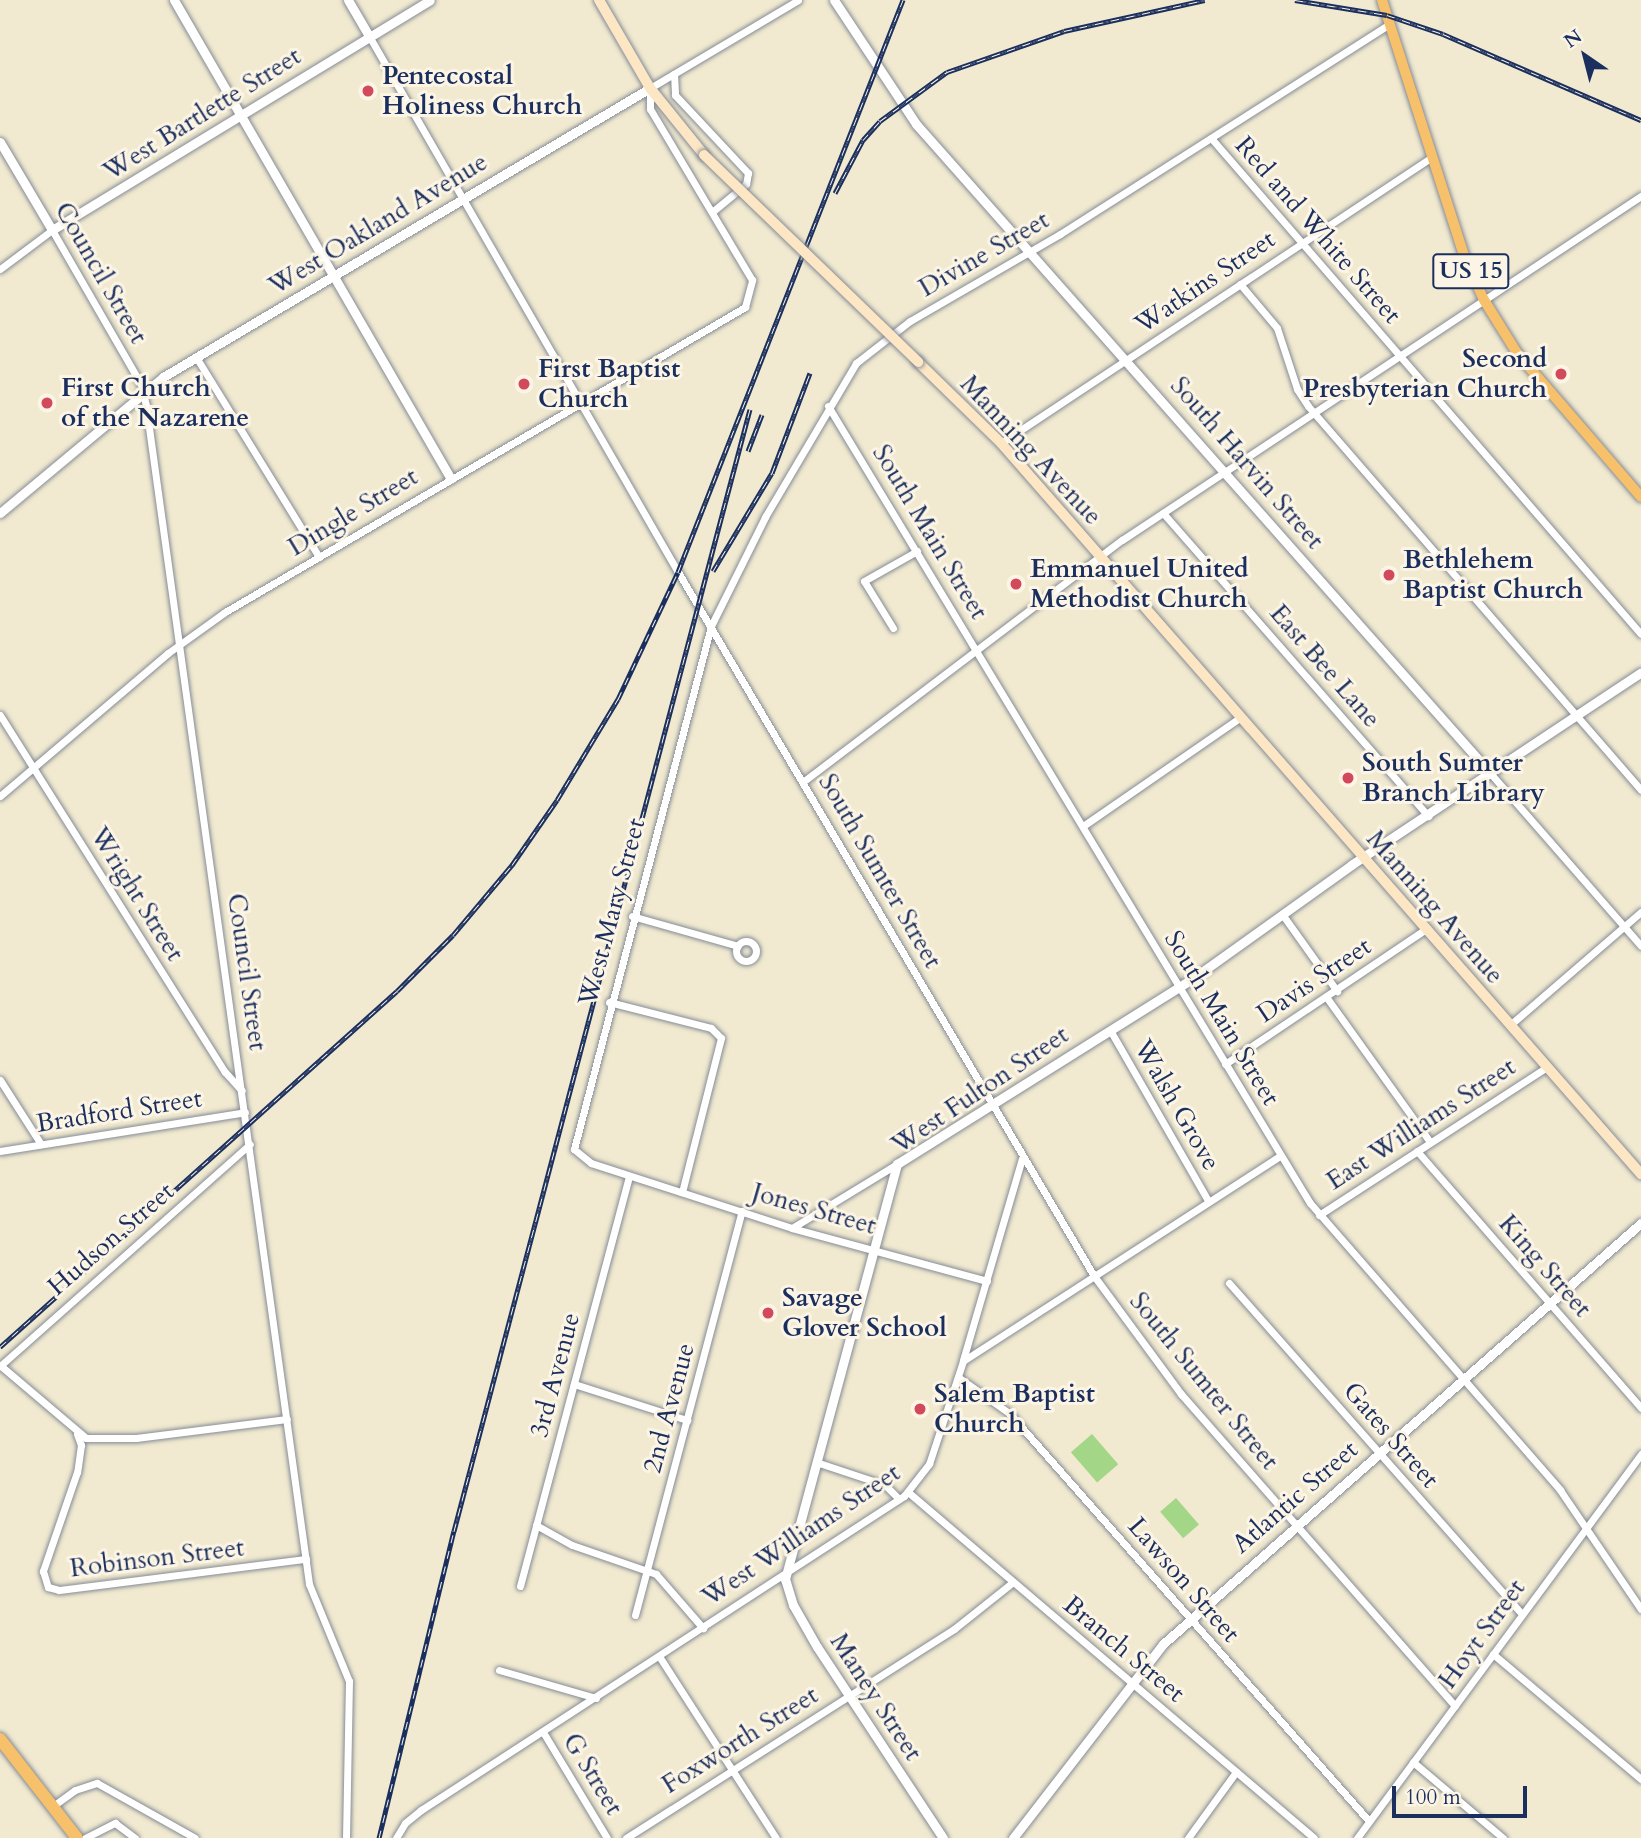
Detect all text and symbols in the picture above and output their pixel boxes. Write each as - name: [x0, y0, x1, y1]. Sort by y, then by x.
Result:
- north arrow: [1550, 21, 1620, 91]
- text: N: [1559, 23, 1587, 54]
- street label: West Bartlette Street: [97, 41, 307, 187]
- place label: Pentecostal Holiness Church: [382, 60, 582, 122]
- marker: Pentecostal Holiness Church: [360, 83, 376, 99]
- street label: Red and White Street: [1228, 130, 1408, 330]
- street label: West Oakland Avenue: [263, 146, 493, 302]
- street label: Council Street: [48, 197, 154, 349]
- street label: Divine Street: [913, 204, 1055, 304]
- street label: Watkins Street: [1129, 224, 1281, 340]
- road number: US 15: [1431, 250, 1511, 292]
- place label: Second Presbyterian Church: [1303, 343, 1547, 404]
- place label: First Baptist Church: [538, 353, 680, 414]
- marker: Second Presbyterian Church: [1553, 366, 1569, 382]
- street label: Manning Avenue: [954, 369, 1108, 531]
- street label: South Harvin Street: [1164, 370, 1330, 556]
- place label: First Church of the Nazarene: [61, 372, 249, 434]
- marker: First Baptist Church: [516, 376, 532, 392]
- marker: First Church of the Nazarene: [39, 395, 55, 411]
- street label: South Main Street: [866, 439, 994, 625]
- street label: Dingle Street: [283, 461, 423, 563]
- place label: Bethlehem Baptist Church: [1403, 544, 1583, 606]
- place label: Emmanuel United Methodist Church: [1030, 553, 1249, 614]
- marker: Bethlehem Baptist Church: [1381, 567, 1397, 583]
- marker: Emmanuel United Methodist Church: [1008, 576, 1024, 592]
- street label: East Bee Lane: [1263, 598, 1387, 734]
- place label: South Sumter Branch Library: [1362, 747, 1545, 808]
- street label: South Sumter Street: [812, 768, 948, 974]
- marker: South Sumter Branch Library: [1340, 770, 1356, 786]
- street label: West Mary Street: [572, 815, 652, 1009]
- street label: Wright Street: [83, 821, 191, 967]
- street label: Manning Avenue: [1360, 824, 1510, 990]
- street label: Council Street: [221, 891, 273, 1053]
- street label: South Main Street: [1158, 925, 1286, 1111]
- street label: Davis Street: [1251, 930, 1377, 1030]
- street label: West Fulton Street: [886, 1019, 1074, 1161]
- street label: Walsh Grove: [1127, 1034, 1227, 1176]
- street label: East Williams Street: [1321, 1051, 1521, 1197]
- street label: Bradford Street: [34, 1083, 204, 1139]
- street label: Hudson Street: [42, 1176, 180, 1302]
- street label: Jones Street: [748, 1176, 880, 1242]
- street label: King Street: [1492, 1208, 1598, 1324]
- place label: Savage Glover School: [782, 1282, 947, 1344]
- street label: South Sumter Street: [1123, 1286, 1285, 1476]
- marker: Savage Glover School: [760, 1305, 776, 1321]
- street label: 3rd Avenue: [523, 1309, 587, 1441]
- street label: 2nd Avenue: [637, 1340, 701, 1476]
- street label: Gates Street: [1337, 1376, 1445, 1494]
- place label: Salem Baptist Church: [934, 1378, 1095, 1440]
- marker: Salem Baptist Church: [912, 1401, 928, 1417]
- street label: Atlantic Street: [1226, 1434, 1364, 1560]
- street label: West Williams Street: [696, 1457, 906, 1613]
- street label: Lawson Street: [1121, 1511, 1247, 1649]
- street label: Robinson Street: [68, 1532, 246, 1584]
- street label: Hoyt Street: [1432, 1573, 1532, 1695]
- street label: Branch Street: [1057, 1589, 1191, 1709]
- street label: Maney Street: [823, 1627, 929, 1767]
- street label: Foxworth Street: [656, 1680, 824, 1800]
- street label: G Street: [556, 1727, 630, 1821]
- scale bar: [1396, 1772, 1531, 1816]
- text: 100 m: [1405, 1783, 1461, 1812]

